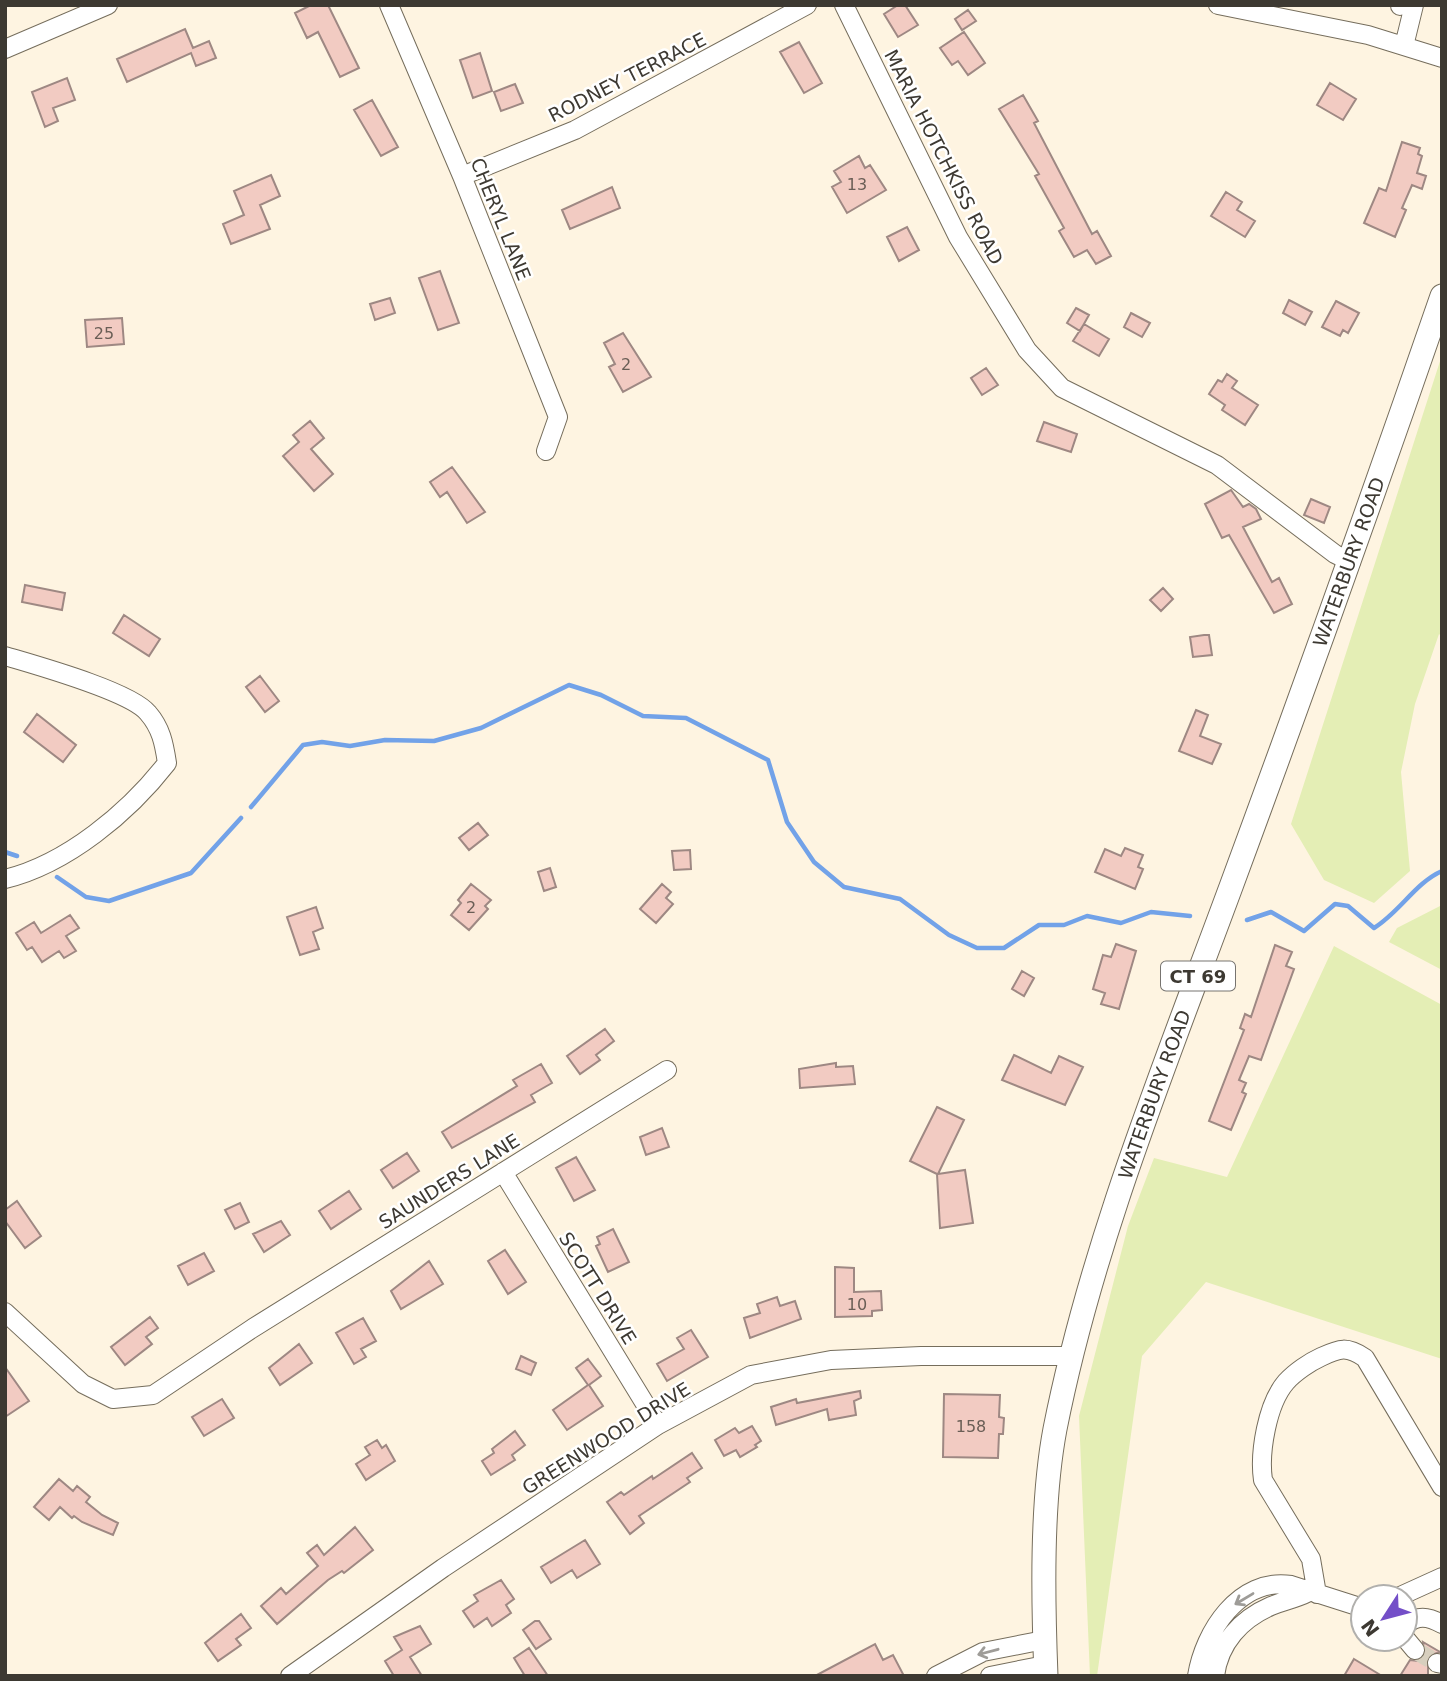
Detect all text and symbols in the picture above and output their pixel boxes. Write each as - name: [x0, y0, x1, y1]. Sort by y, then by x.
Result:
- street label: RODNEY TERRACE: [545, 28, 709, 126]
- street label: MARIA HOTCHKISS ROAD: [880, 46, 1008, 268]
- street label: CHERYL LANE: [466, 155, 536, 283]
- house number: 13: [847, 175, 867, 194]
- house number: 25: [94, 324, 114, 343]
- house number: 2: [621, 355, 631, 374]
- street label: WATERBURY ROAD: [1308, 474, 1389, 649]
- house number: 2: [466, 898, 476, 917]
- road number: CT 69: [1161, 961, 1235, 990]
- street label: WATERBURY ROAD: [1114, 1007, 1195, 1182]
- street label: SAUNDERS LANE: [375, 1129, 523, 1233]
- street label: SCOTT DRIVE: [555, 1228, 641, 1348]
- house number: 10: [847, 1295, 867, 1314]
- street label: GREENWOOD DRIVE: [518, 1377, 694, 1499]
- house number: 158: [956, 1417, 986, 1436]
- north arrow: [1349, 1583, 1419, 1653]
- one-way arrow: [1235, 1592, 1255, 1606]
- text: N: [1357, 1615, 1384, 1641]
- one-way arrow: [977, 1646, 1000, 1659]

